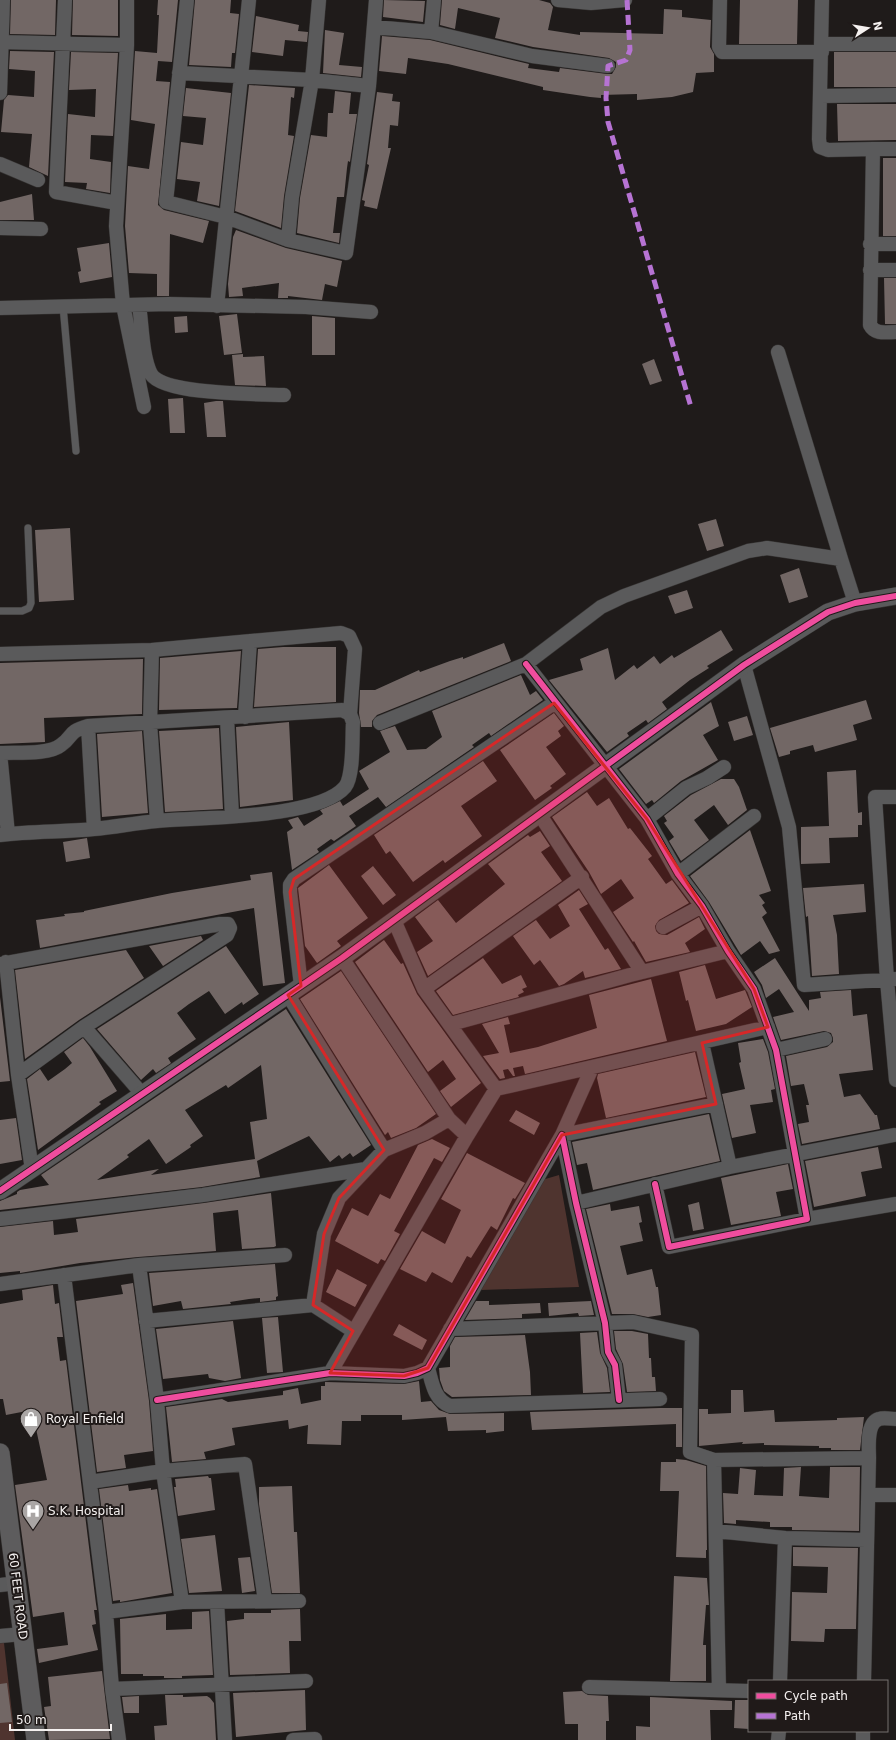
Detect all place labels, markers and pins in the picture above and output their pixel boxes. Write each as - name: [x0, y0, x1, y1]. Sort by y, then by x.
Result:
- shop icon: Royal Enfield: [18, 1406, 44, 1439]
- place label: Royal Enfield: [46, 1412, 124, 1426]
- hospital icon: S.K. Hospital: [20, 1498, 46, 1531]
- place label: S.K. Hospital: [48, 1504, 124, 1518]

